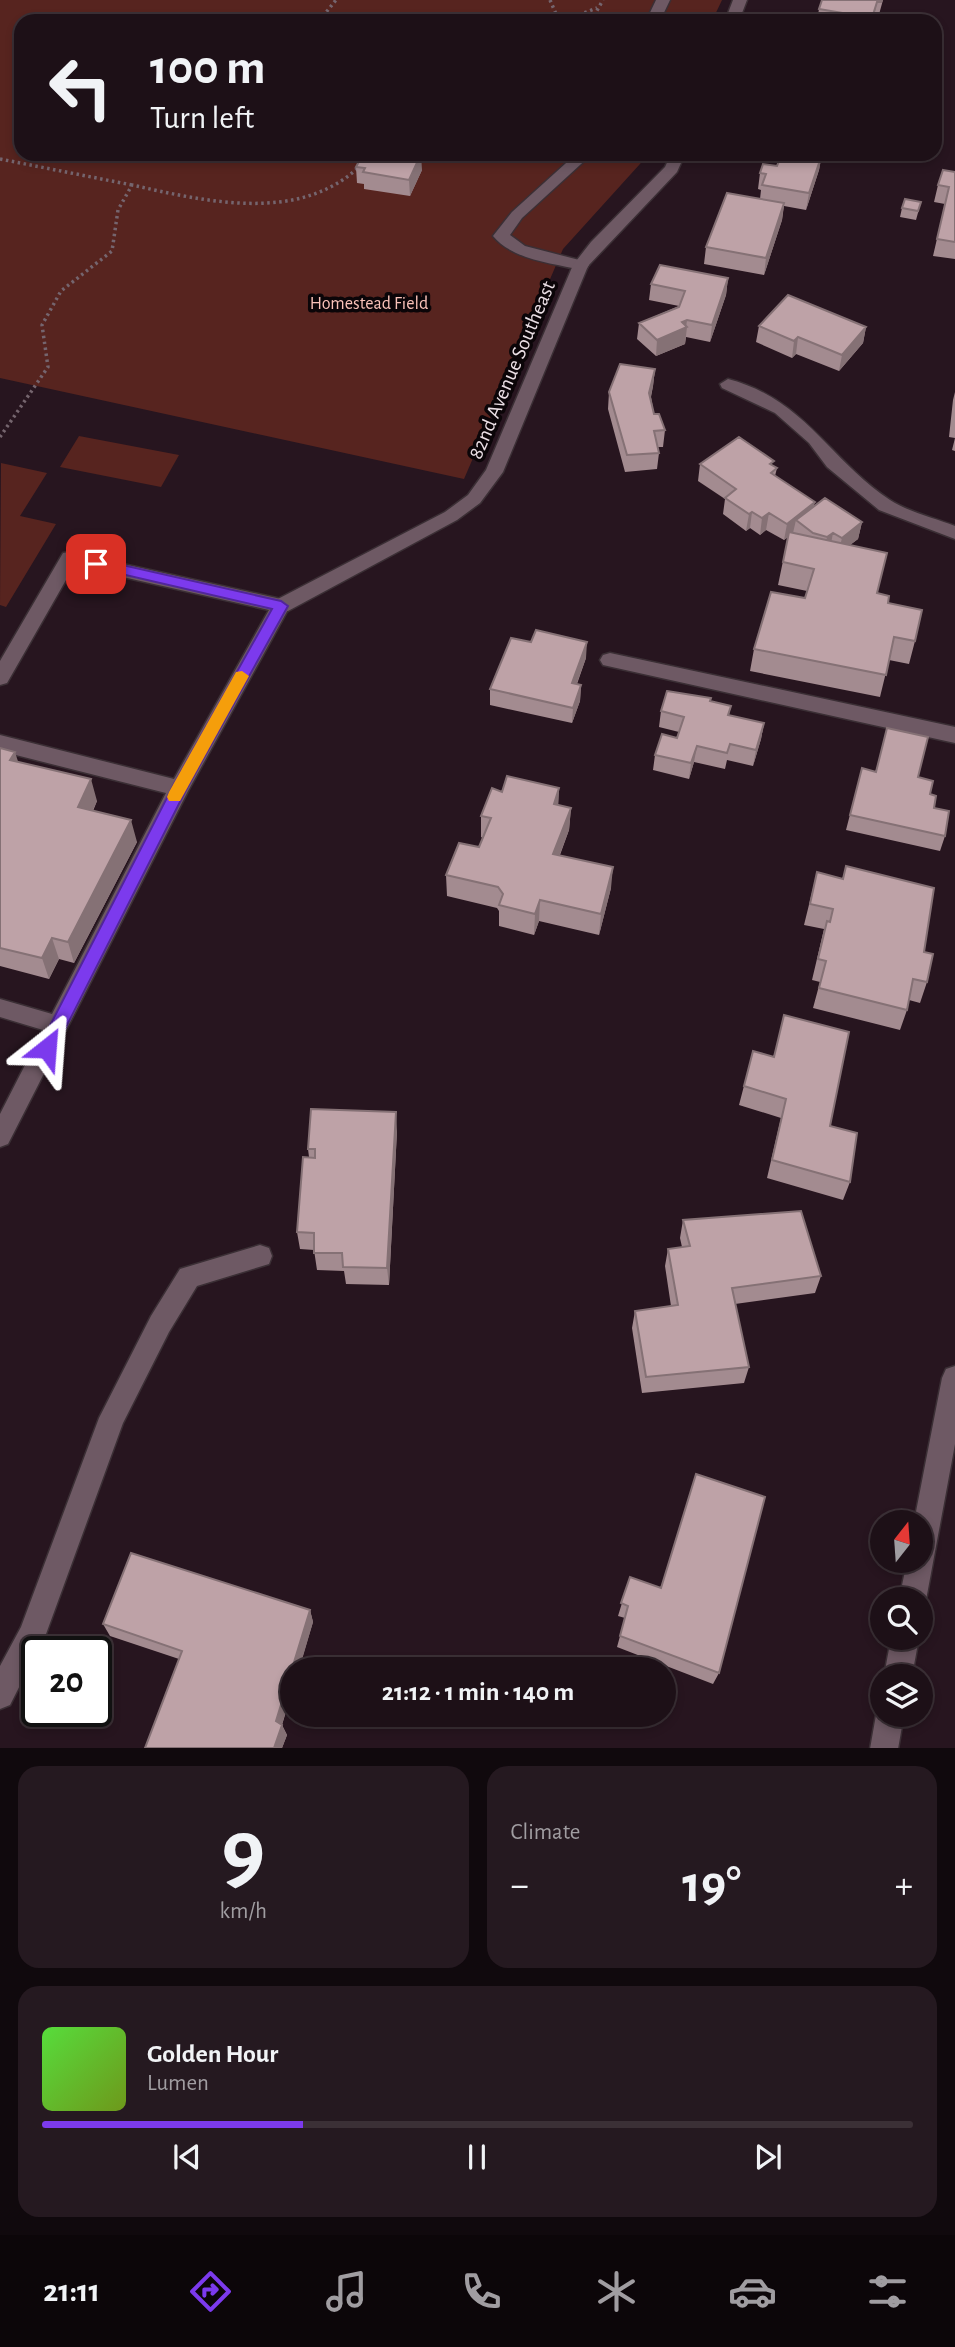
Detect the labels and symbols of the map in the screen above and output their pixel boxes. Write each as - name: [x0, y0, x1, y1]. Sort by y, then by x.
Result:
- street label: 82nd Avenue Southeast: [465, 278, 559, 462]
- park label: Homestead Field: [310, 295, 428, 313]
- pin: [66, 534, 126, 594]
- position arrow: [10, 1011, 84, 1085]
- north arrow: [870, 1510, 933, 1573]
- speed limit sign: 20: [21, 1636, 112, 1727]

